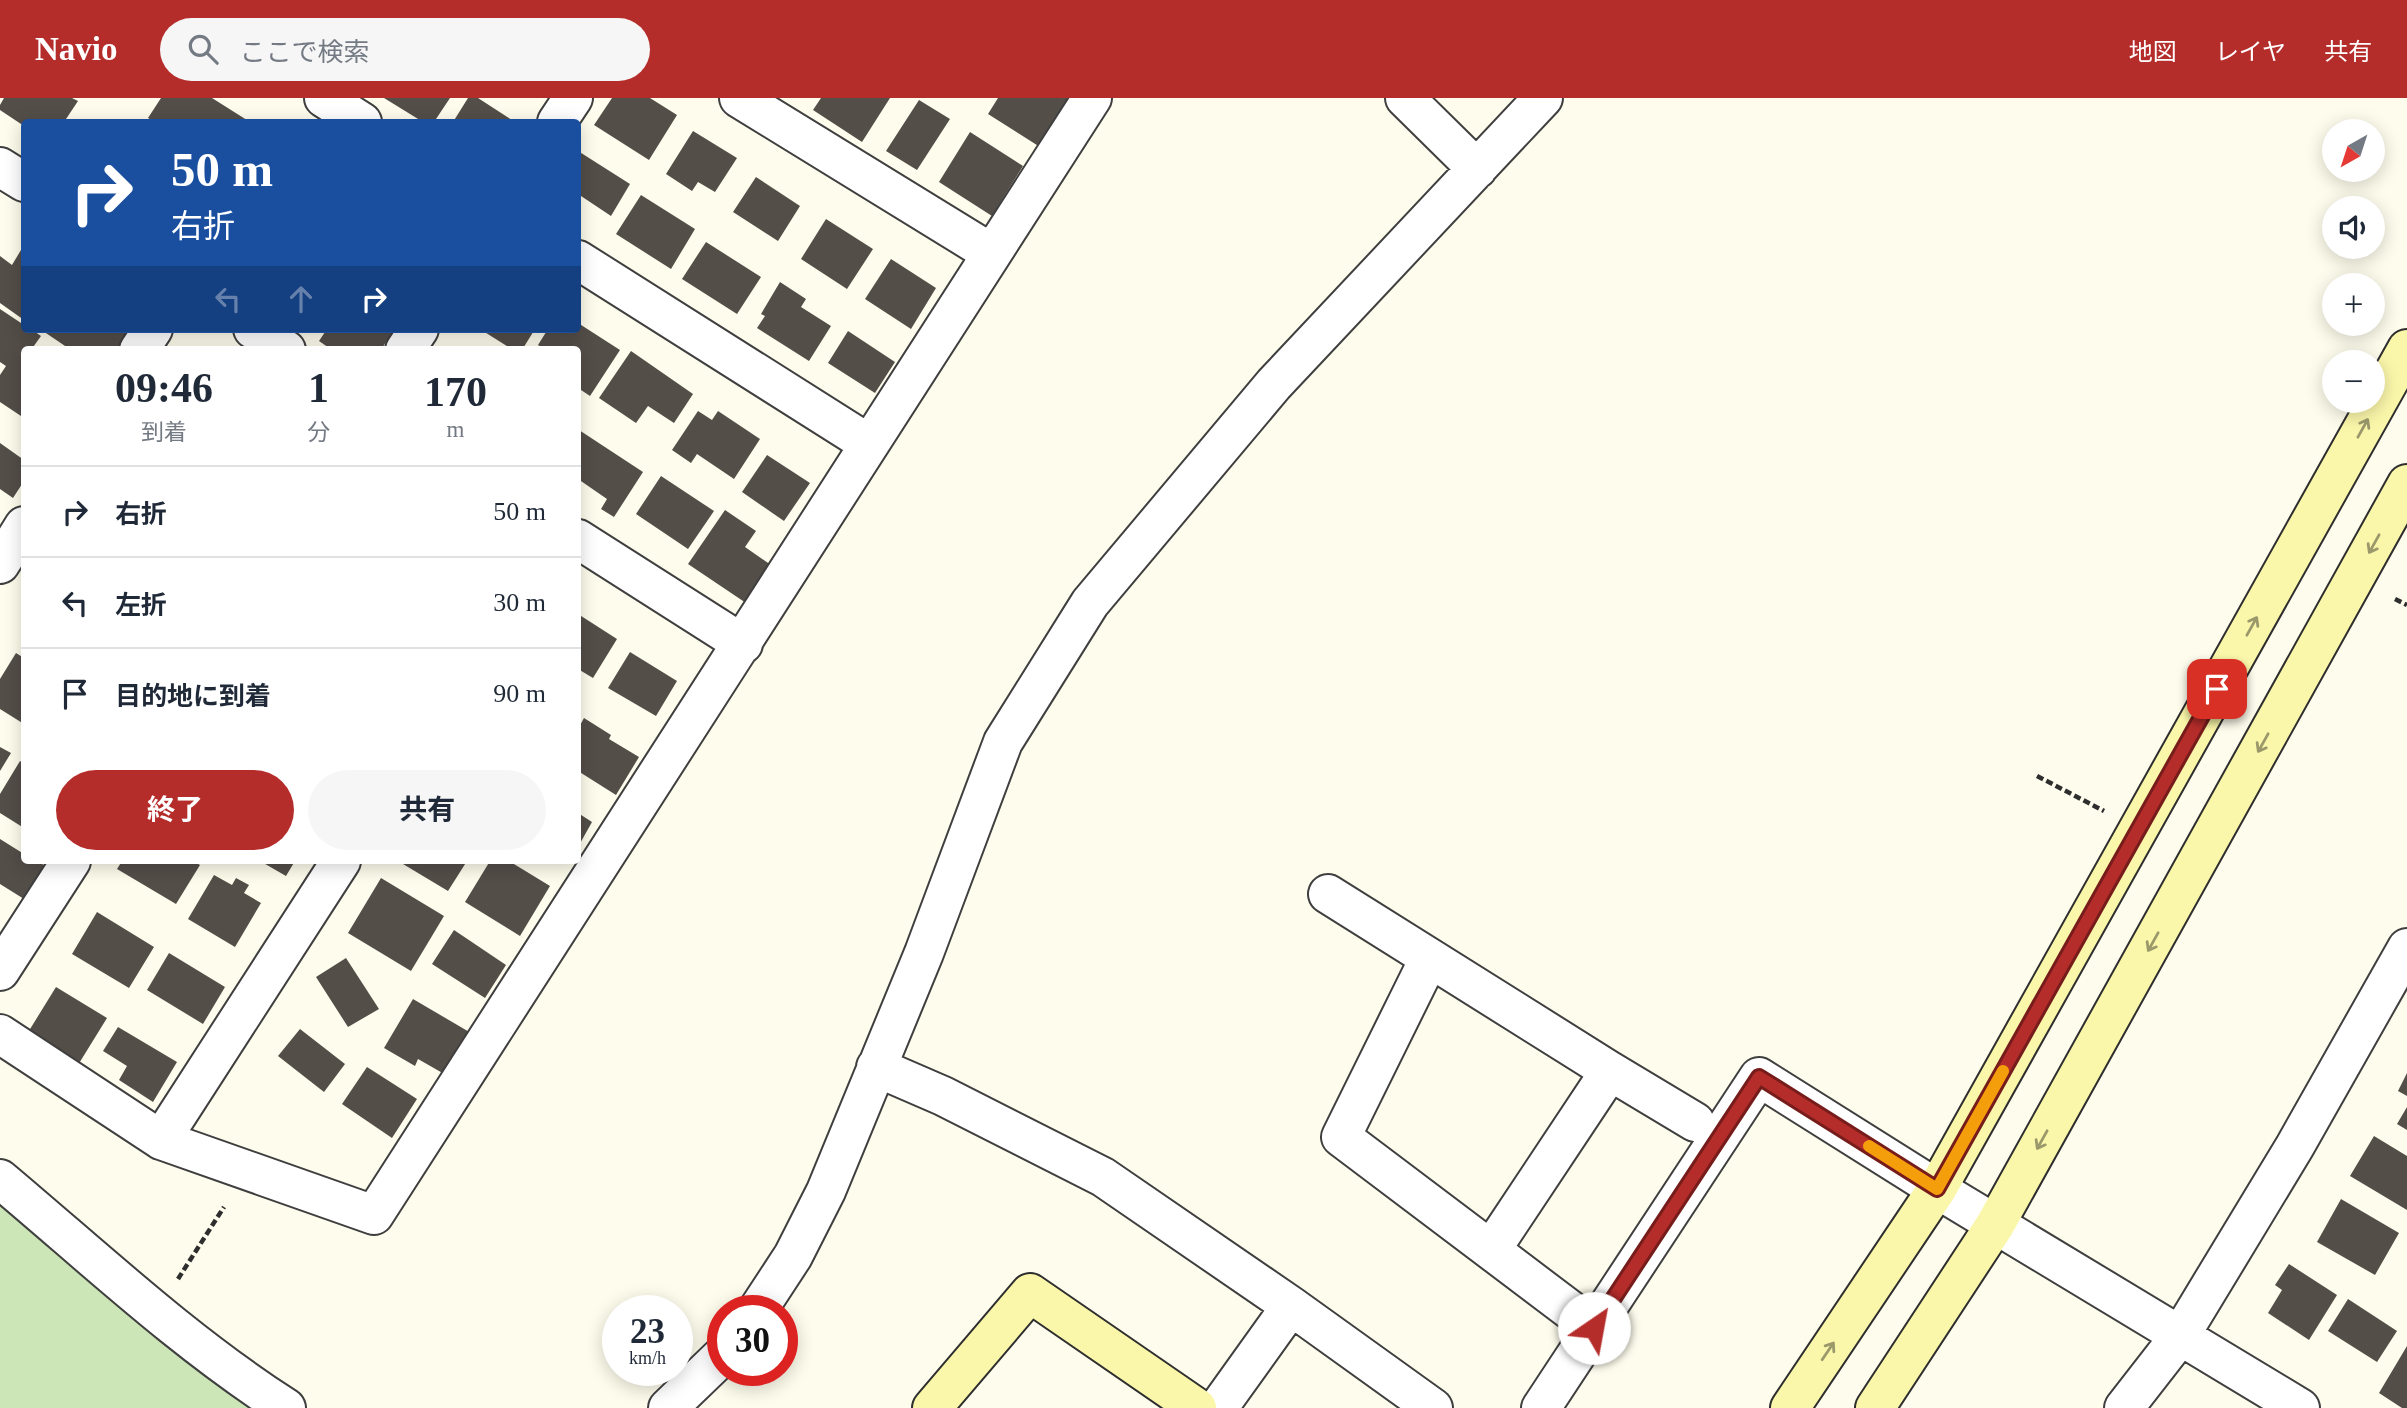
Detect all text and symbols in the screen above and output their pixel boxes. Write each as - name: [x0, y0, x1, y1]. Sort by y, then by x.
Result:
- search box: [160, 18, 650, 81]
- icon: search: [184, 30, 222, 68]
- text: Navio: [35, 31, 118, 67]
- text: ここで検索: [240, 38, 370, 67]
- text: 地図: [2129, 39, 2177, 65]
- text: レイヤ: [2215, 39, 2286, 65]
- text: 共有: [2324, 39, 2372, 65]
- north arrow: [2322, 119, 2385, 182]
- map controls: [2322, 119, 2385, 413]
- text: 50 m: [171, 142, 273, 197]
- icon: right: [56, 147, 147, 238]
- button: sound: [2322, 196, 2385, 259]
- text: 右折: [171, 208, 235, 244]
- button: +: [2322, 273, 2385, 336]
- icon: left: [209, 280, 247, 318]
- icon: ahead: [282, 280, 320, 318]
- icon: right: [355, 280, 393, 318]
- button: −: [2322, 350, 2385, 413]
- text: 09:46: [115, 365, 213, 411]
- text: 1: [308, 365, 329, 411]
- text: 170: [424, 369, 487, 415]
- text: m: [447, 417, 464, 442]
- one-way arrow: [2357, 418, 2370, 439]
- text: 到着: [141, 420, 187, 445]
- text: 分: [307, 420, 330, 445]
- icon: right: [56, 493, 94, 531]
- text: 50 m: [493, 497, 546, 526]
- text: 右折: [115, 500, 167, 529]
- one-way arrow: [2367, 533, 2380, 554]
- icon: left: [56, 584, 94, 622]
- text: 30 m: [493, 588, 546, 617]
- text: 左折: [115, 591, 167, 620]
- one-way arrow: [2245, 617, 2259, 637]
- pin: [2187, 659, 2247, 719]
- icon: arrive: [2198, 670, 2236, 708]
- icon: arrive: [56, 675, 94, 713]
- text: 90 m: [493, 679, 546, 708]
- text: 目的地に到着: [115, 682, 271, 711]
- one-way arrow: [2256, 732, 2270, 752]
- button: 終了: [56, 770, 294, 850]
- button: 共有: [308, 770, 546, 850]
- one-way arrow: [2146, 931, 2160, 951]
- one-way arrow: [2035, 1130, 2049, 1150]
- position arrow: [1557, 1291, 1631, 1365]
- speed limit sign: 30: [707, 1295, 798, 1386]
- text: 23: [630, 1312, 665, 1351]
- one-way arrow: [1821, 1342, 1835, 1361]
- text: km/h: [629, 1348, 666, 1368]

